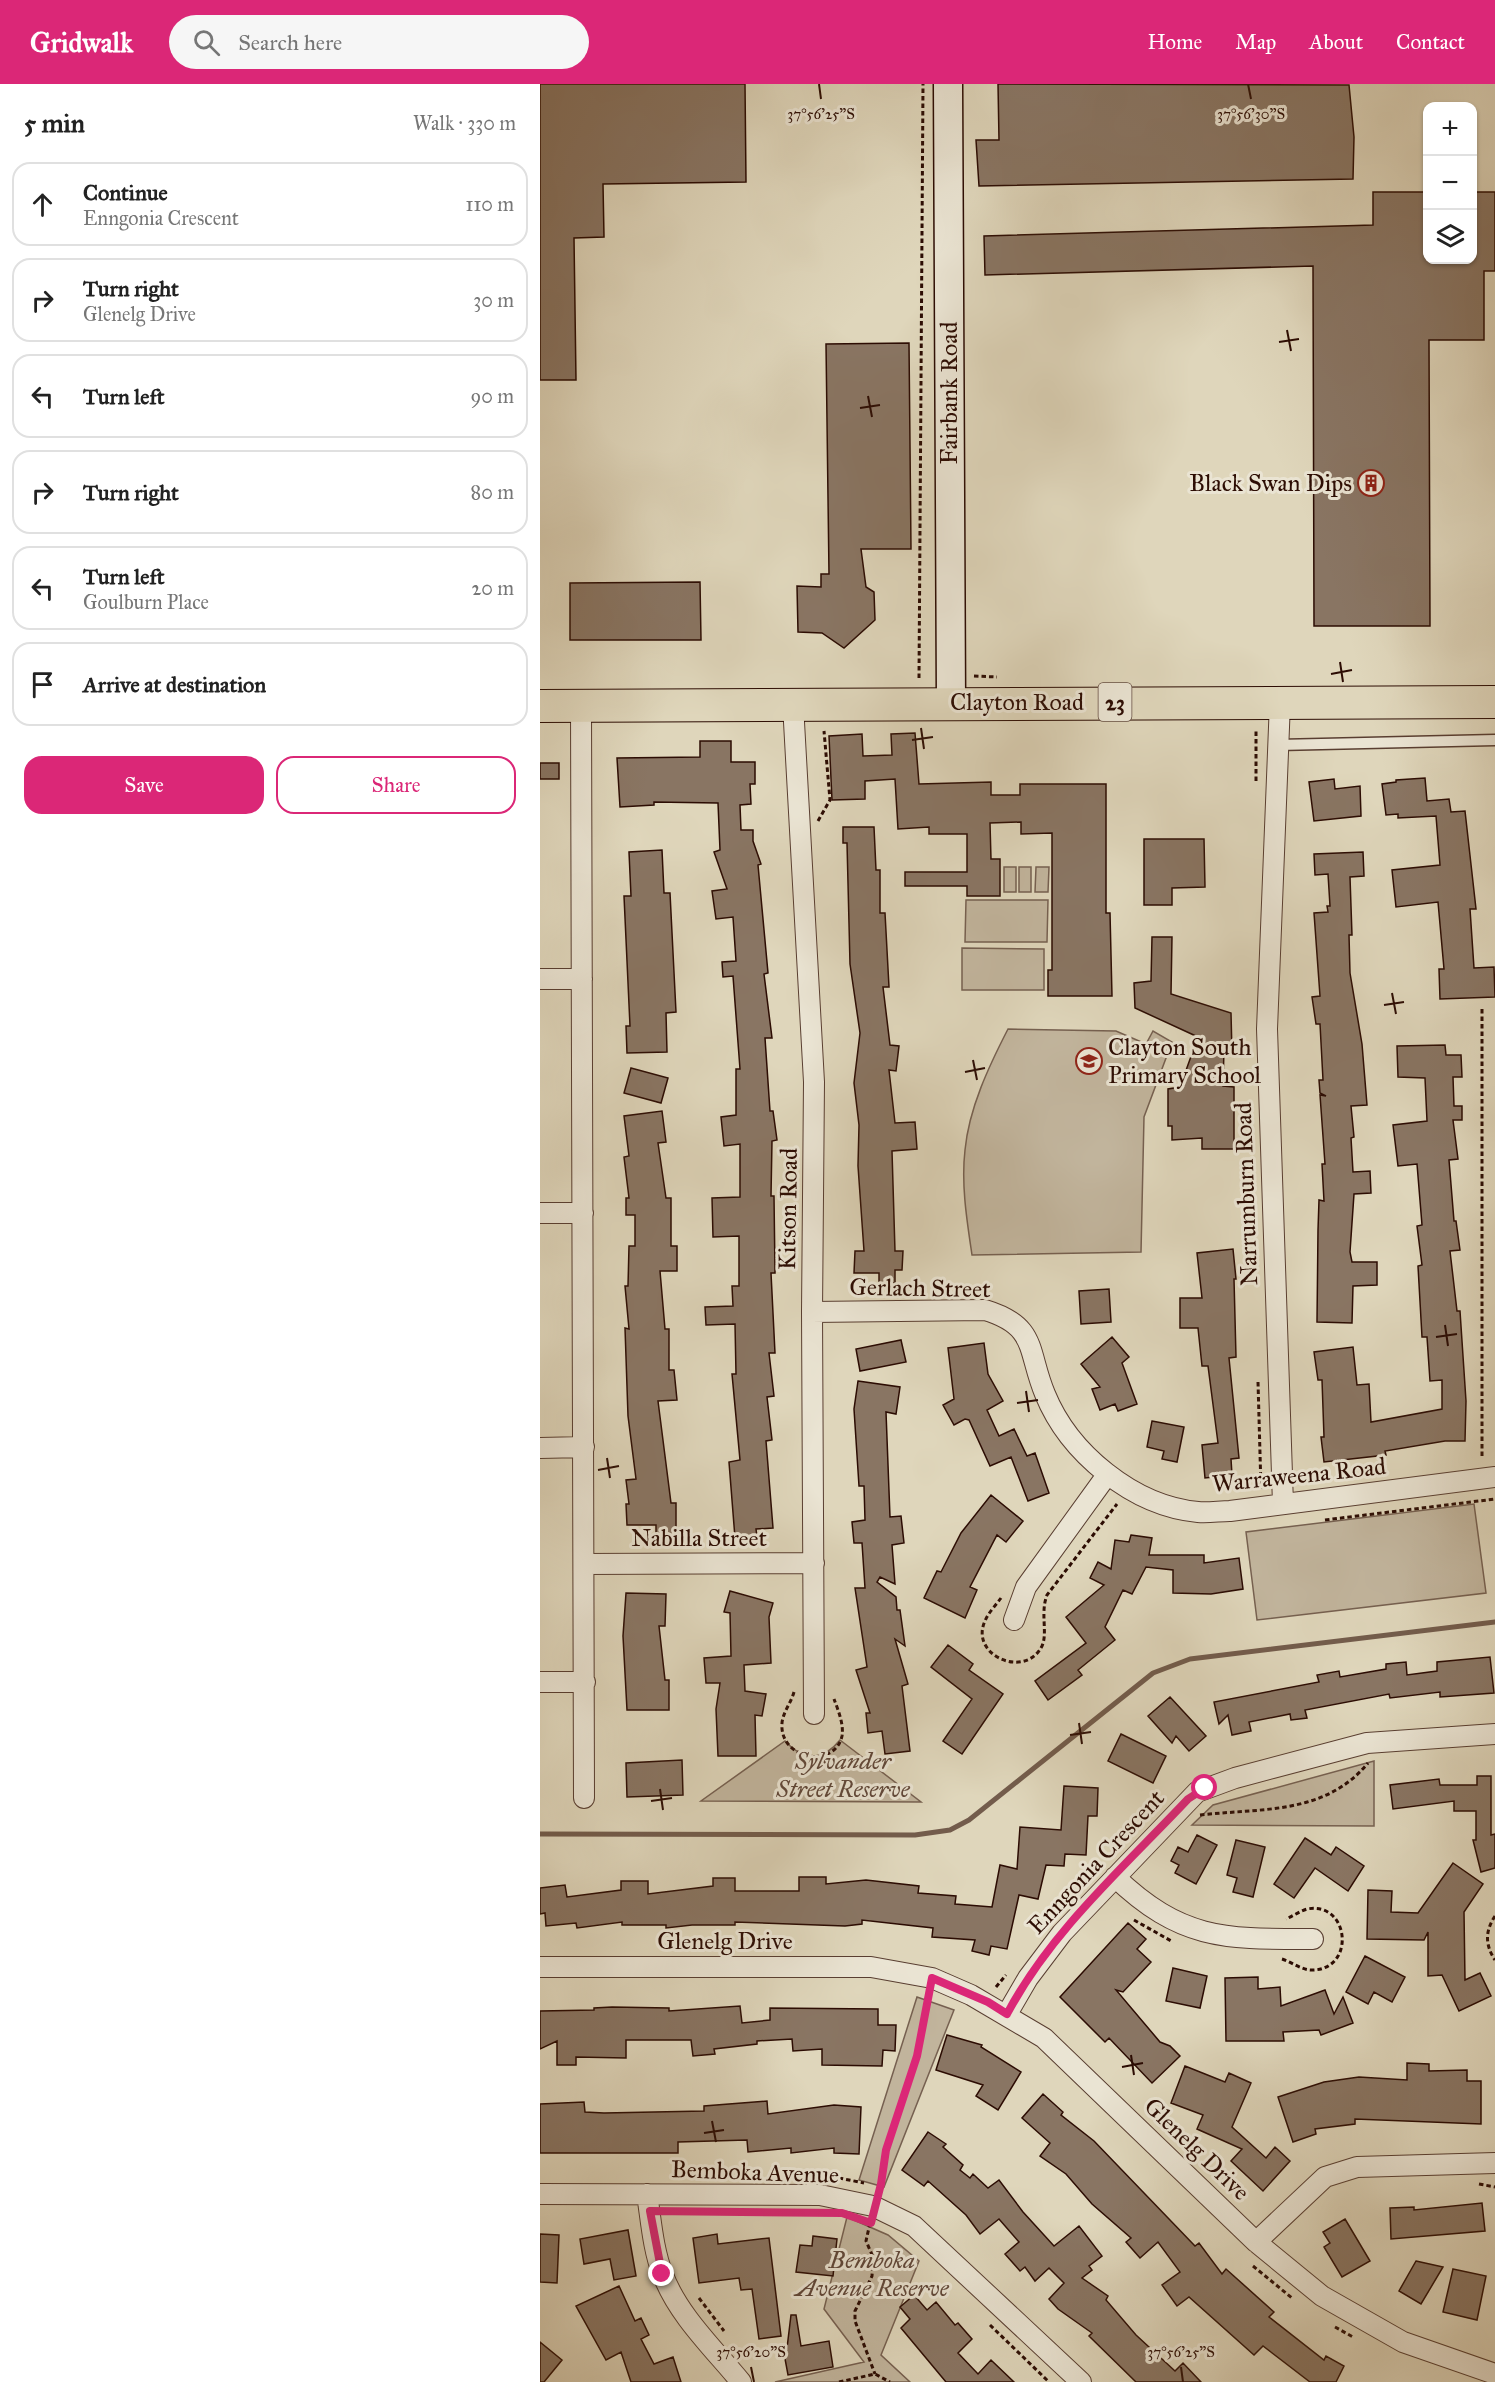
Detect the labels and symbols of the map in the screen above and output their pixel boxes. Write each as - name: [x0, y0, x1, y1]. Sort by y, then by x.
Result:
- text: 37°56'25"S: [787, 105, 855, 123]
- text: 37°56'30"S: [1217, 105, 1285, 123]
- street label: Fairbank Road: [934, 321, 964, 465]
- place label: Black Swan Dips: [1189, 468, 1352, 498]
- building icon: Black Swan Dips: [1356, 468, 1386, 498]
- road number: 23: [1098, 683, 1132, 721]
- street label: Clayton Road: [950, 687, 1084, 717]
- place label: Clayton South Primary School: [1108, 1032, 1262, 1090]
- school or university icon: Clayton South Primary School: [1074, 1046, 1104, 1076]
- street label: Narrumburn Road: [1228, 1102, 1264, 1286]
- street label: Kitson Road: [772, 1148, 804, 1270]
- street label: Gerlach Street: [849, 1272, 991, 1304]
- street label: Warraweena Road: [1211, 1451, 1387, 1499]
- street label: Nabilla Street: [631, 1523, 768, 1553]
- park label: Sylvander Street Reserve: [775, 1746, 911, 1804]
- route start: [1191, 1774, 1217, 1800]
- street label: Enngonia Crescent: [1021, 1783, 1171, 1941]
- street label: Glenelg Drive: [657, 1926, 793, 1956]
- street label: Glenelg Drive: [1138, 2091, 1256, 2207]
- street label: Bemboka Avenue: [670, 2154, 840, 2190]
- park label: Bemboka Avenue Reserve: [792, 2245, 950, 2303]
- route end: [648, 2260, 674, 2286]
- text: 37°56'20"S: [716, 2343, 786, 2361]
- text: 37°56'25"S: [1147, 2343, 1215, 2361]

